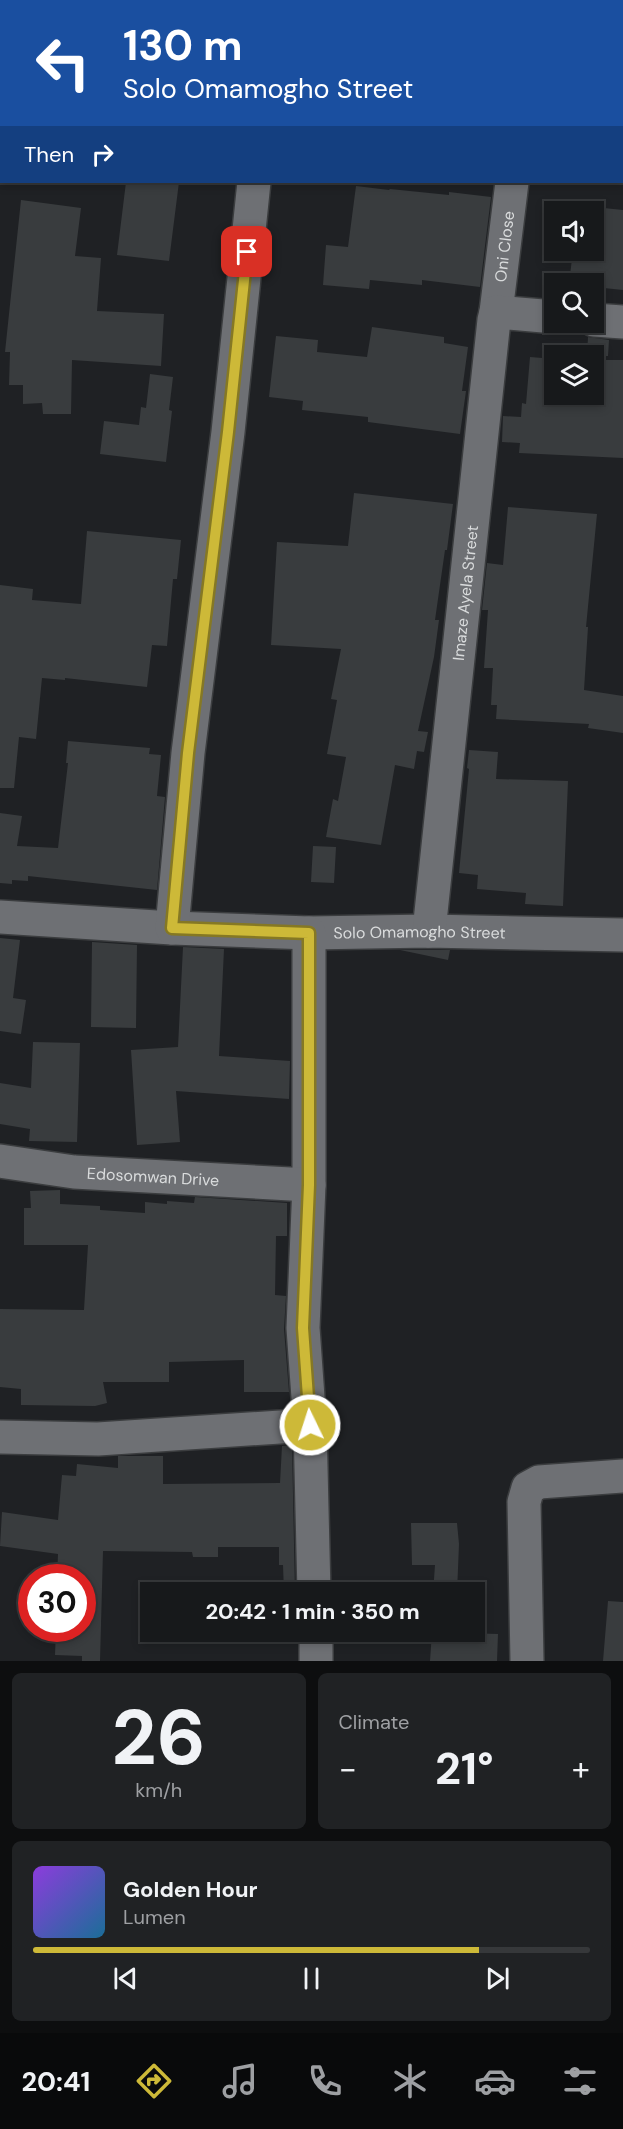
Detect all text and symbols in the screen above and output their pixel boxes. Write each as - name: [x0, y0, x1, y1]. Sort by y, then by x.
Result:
- text: 130 m: [123, 18, 243, 73]
- icon: left: [24, 24, 102, 102]
- text: Solo Omamogho Street: [123, 71, 413, 106]
- icon: right: [86, 138, 119, 171]
- text: Then: [24, 140, 74, 169]
- map controls: [544, 201, 604, 405]
- button: sound: [544, 201, 604, 261]
- street label: Oni Close: [490, 210, 519, 283]
- pin: [221, 226, 272, 277]
- icon: arrive: [230, 235, 263, 268]
- button: search: [544, 273, 604, 333]
- button: layers: [544, 345, 604, 405]
- street label: Imaze Ayela Street: [448, 524, 483, 662]
- street label: Solo Omamogho Street: [333, 921, 506, 944]
- street label: Edosomwan Drive: [86, 1163, 220, 1191]
- position arrow: [278, 1393, 342, 1457]
- speed limit sign: 30: [18, 1564, 96, 1642]
- text: 20:42 · 1 min · 350 m: [205, 1597, 420, 1626]
- text: 26: [112, 1687, 206, 1788]
- text: Climate: [339, 1709, 409, 1735]
- text: 21°: [435, 1739, 494, 1798]
- text: −: [339, 1747, 357, 1790]
- text: +: [572, 1747, 590, 1790]
- text: km/h: [135, 1777, 182, 1803]
- text: Golden Hour: [123, 1875, 258, 1904]
- text: Lumen: [123, 1904, 186, 1930]
- icon: previous: [109, 1962, 142, 1995]
- icon: pause: [295, 1962, 328, 1995]
- icon: next: [481, 1962, 514, 1995]
- icon: directions: [133, 2060, 175, 2102]
- icon: music: [219, 2060, 261, 2102]
- icon: phone: [304, 2060, 346, 2102]
- icon: climate: [389, 2060, 431, 2102]
- icon: car: [474, 2060, 516, 2102]
- icon: filters: [559, 2060, 601, 2102]
- text: 20:41: [22, 2064, 90, 2099]

